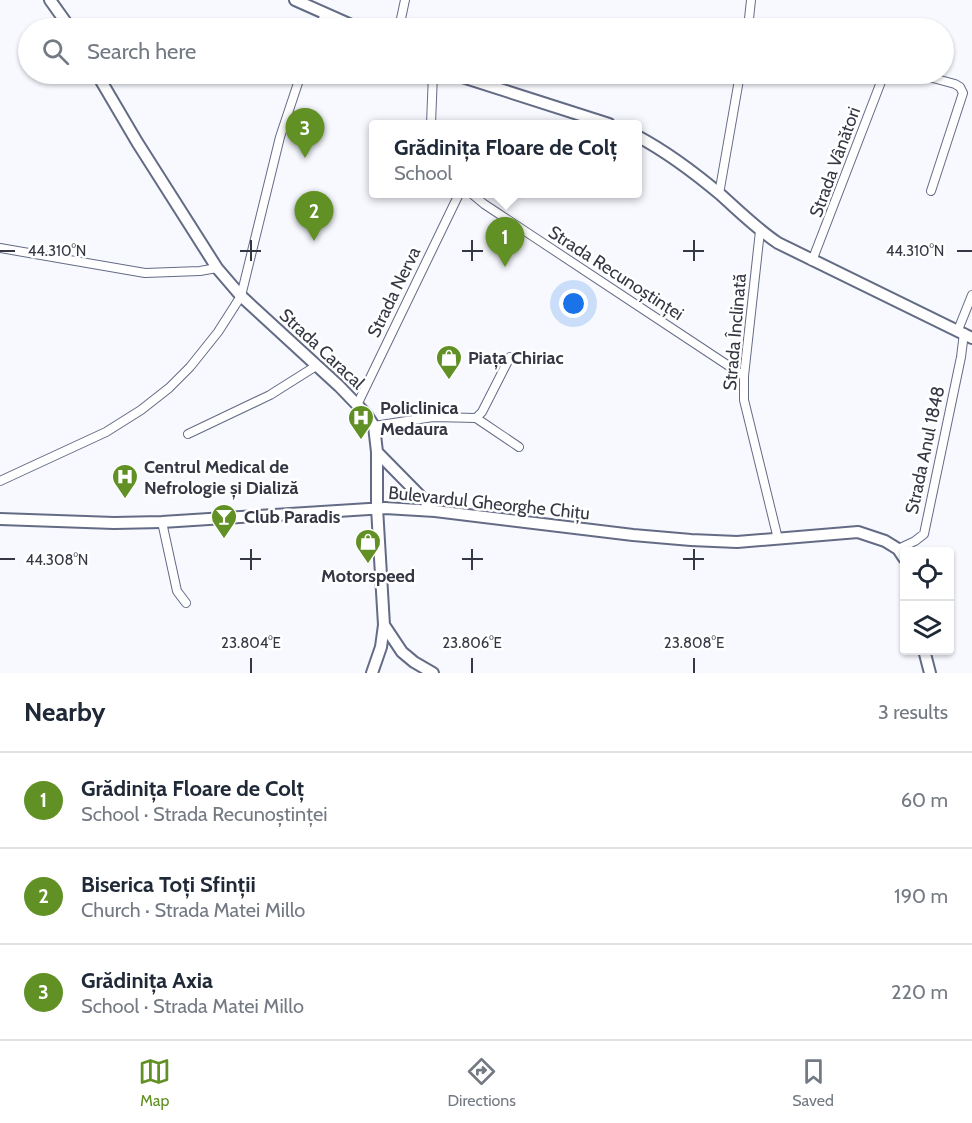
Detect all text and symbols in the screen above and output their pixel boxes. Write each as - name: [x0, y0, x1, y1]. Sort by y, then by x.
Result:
- search box: [18, 18, 954, 84]
- icon: search: [39, 35, 72, 68]
- text: Search here: [87, 38, 196, 65]
- street label: Strada Vânători: [805, 104, 865, 220]
- pin: 3: [286, 108, 324, 158]
- popup: [369, 120, 642, 198]
- text: Grădinița Floare de Colț: [394, 134, 617, 161]
- text: School: [394, 161, 452, 185]
- pin: 2: [294, 192, 334, 241]
- pin: 1: [486, 218, 524, 267]
- street label: Strada Recunoștinței: [544, 221, 688, 326]
- text: 44.310°N: [28, 242, 86, 260]
- text: 44.310°N: [886, 242, 944, 260]
- street label: Strada Nerva: [363, 243, 426, 341]
- street label: Strada Înclinată: [719, 272, 751, 391]
- your location: [559, 289, 588, 318]
- street label: Strada Caracal: [275, 304, 370, 394]
- shop icon: Piața Chiriac: [434, 343, 464, 381]
- place label: Piața Chiriac: [468, 347, 564, 370]
- street label: Strada Anul 1848: [901, 384, 949, 516]
- place label: Policlinica Medaura: [380, 397, 459, 440]
- hospital icon: Policlinica Medaura: [346, 403, 376, 441]
- place label: Centrul Medical de Nefrologie și Dializă: [144, 456, 299, 500]
- hospital icon: Centrul Medical de Nefrologie și Dializă: [110, 462, 140, 500]
- street label: Bulevardul Gheorghe Chițu: [387, 481, 591, 526]
- bar icon: Club Paradis: [209, 502, 239, 540]
- place label: Club Paradis: [244, 506, 341, 528]
- shop icon: Motorspeed: [353, 527, 383, 565]
- map controls: [900, 547, 954, 655]
- button: locate: [900, 547, 954, 601]
- text: 44.308°N: [26, 551, 88, 569]
- place label: Motorspeed: [321, 565, 415, 587]
- button: layers: [900, 601, 954, 655]
- text: 23.804°E: [221, 634, 281, 652]
- text: 23.806°E: [442, 634, 502, 652]
- text: 23.808°E: [664, 634, 724, 652]
- text: Nearby: [24, 696, 105, 728]
- text: 3 results: [878, 700, 948, 724]
- text: Grădinița Floare de Colț: [81, 775, 304, 802]
- text: 1: [40, 788, 47, 812]
- text: 60 m: [901, 788, 948, 812]
- text: School · Strada Recunoștinței: [81, 802, 328, 826]
- text: Biserica Toți Sfinții: [81, 871, 256, 898]
- text: 2: [38, 884, 49, 908]
- text: 190 m: [894, 884, 948, 908]
- text: Church · Strada Matei Millo: [81, 898, 305, 922]
- text: Grădinița Axia: [81, 967, 213, 994]
- text: 3: [38, 980, 49, 1004]
- text: 220 m: [891, 980, 948, 1004]
- text: School · Strada Matei Millo: [81, 994, 304, 1018]
- tab: Map: [138, 1055, 171, 1110]
- tab: Directions: [448, 1055, 516, 1110]
- tab: Saved: [792, 1055, 834, 1110]

